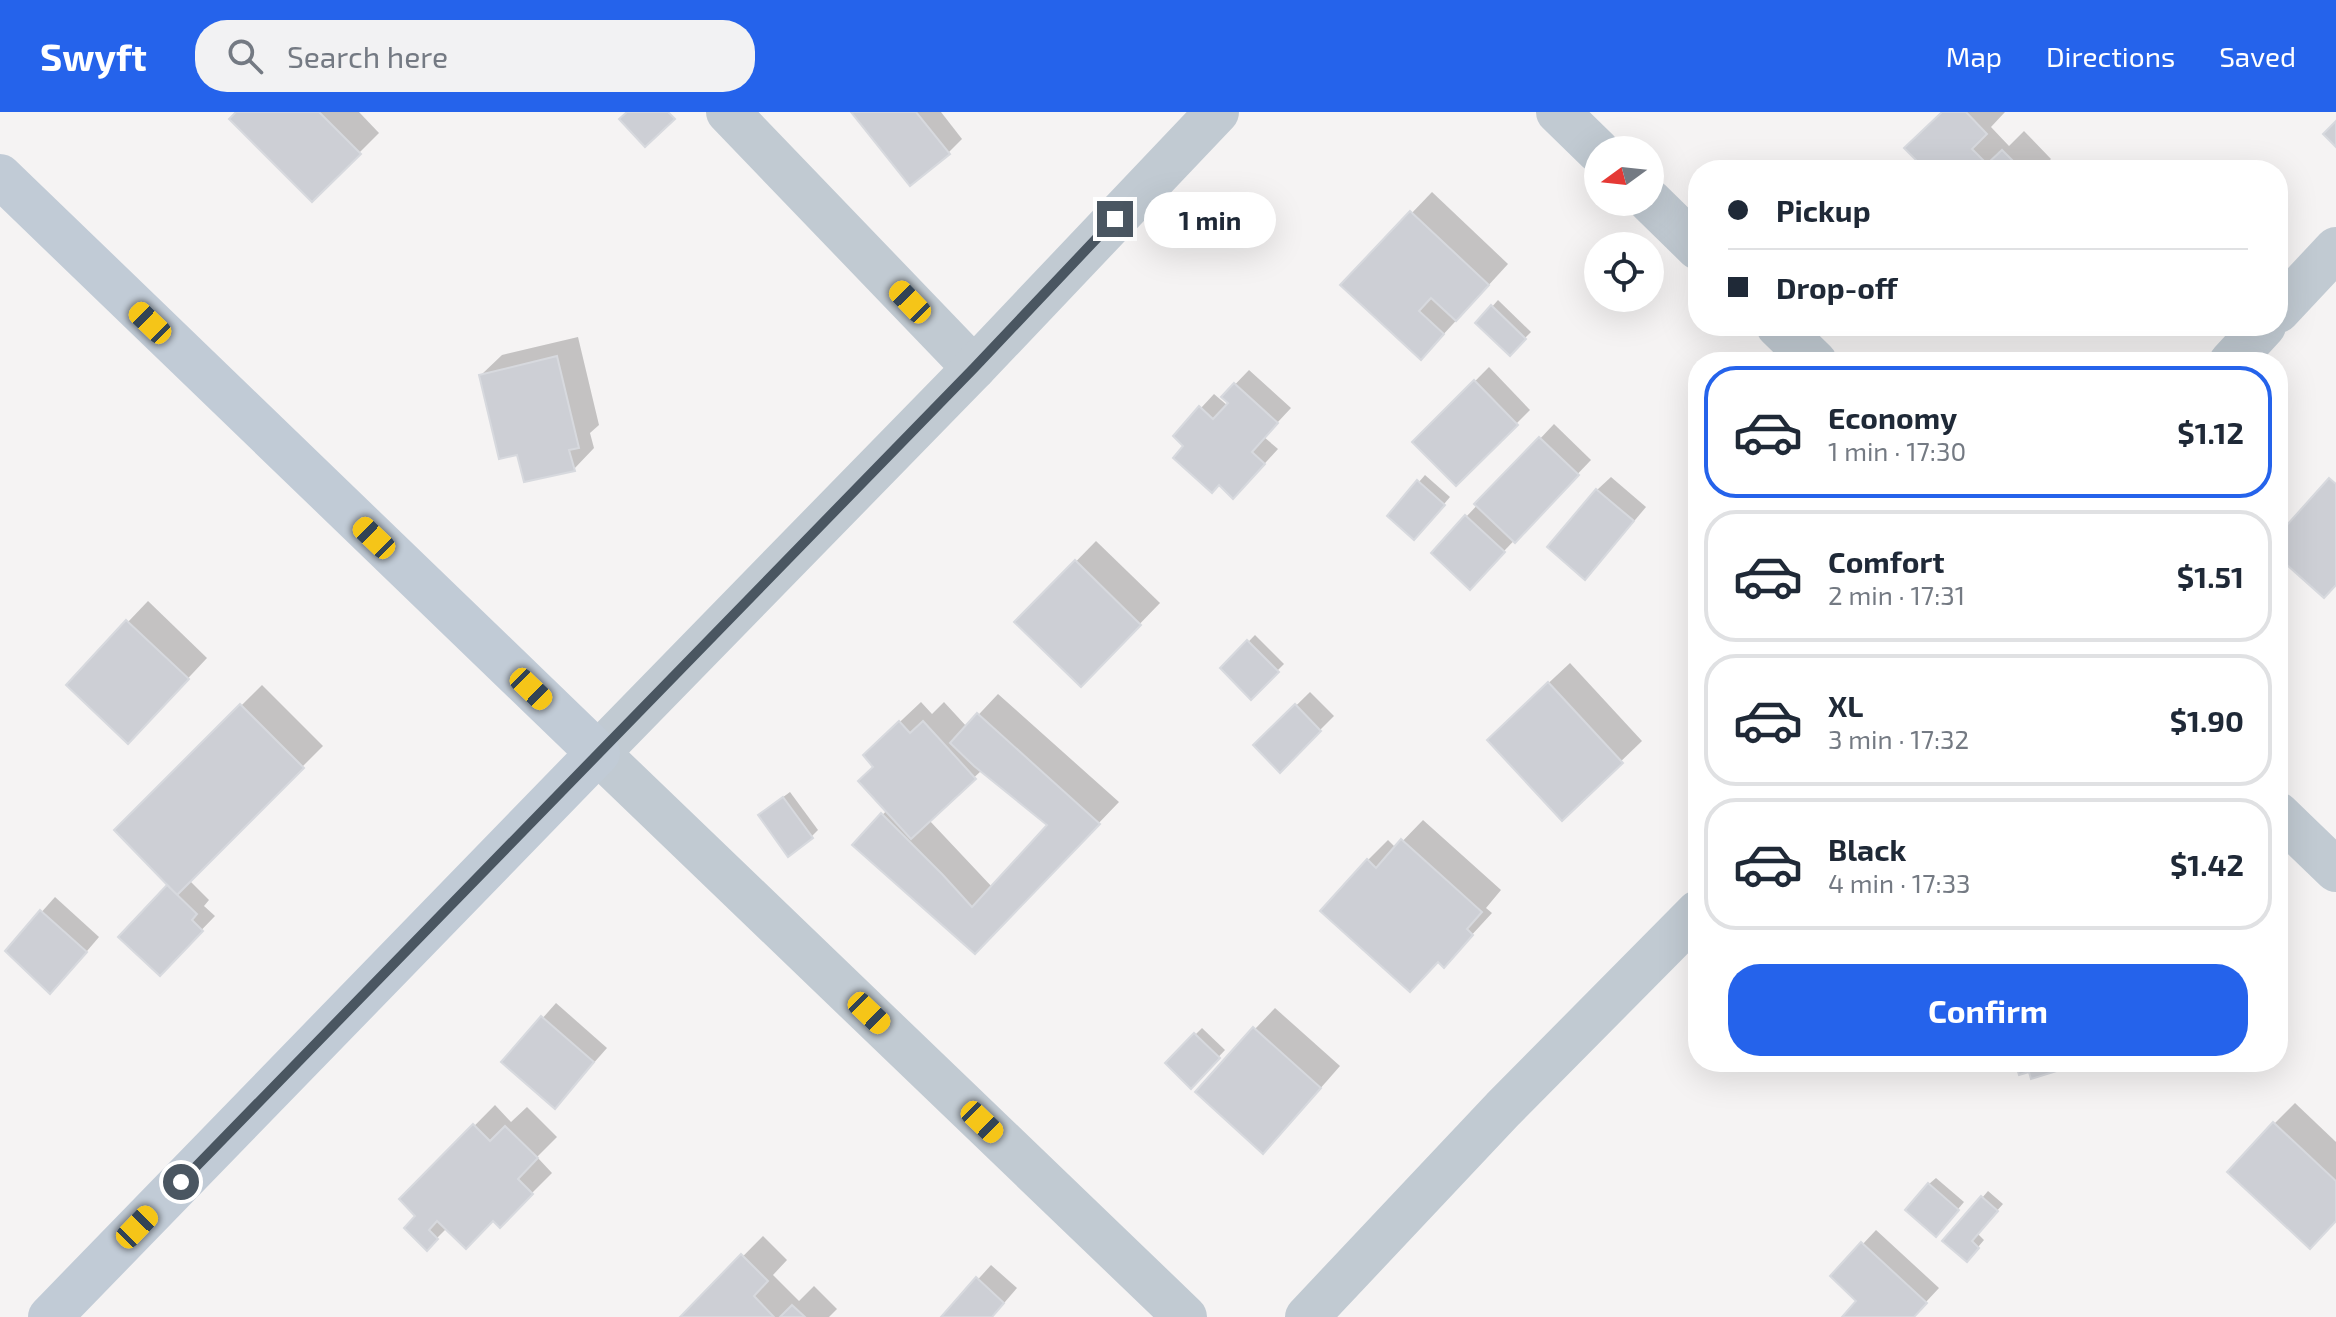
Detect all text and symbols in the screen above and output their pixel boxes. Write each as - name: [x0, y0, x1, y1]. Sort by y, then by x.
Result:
- search box: [195, 20, 755, 92]
- text: Swyft: [40, 33, 147, 79]
- icon: search: [223, 34, 267, 78]
- text: Search here: [287, 38, 448, 74]
- text: Map: [1946, 39, 2002, 73]
- text: Directions: [2046, 39, 2175, 73]
- text: Saved: [2219, 39, 2296, 73]
- north arrow: [1584, 136, 1664, 216]
- map controls: [1584, 136, 1664, 312]
- callout: 1 min: [1143, 191, 1275, 247]
- text: Pickup: [1776, 192, 1871, 228]
- route end: [1097, 201, 1133, 237]
- text: 1 min: [1179, 204, 1241, 235]
- button: locate: [1584, 232, 1664, 312]
- text: Drop-off: [1776, 269, 1898, 305]
- car: [885, 276, 935, 328]
- car: [124, 298, 176, 348]
- icon: car: [1732, 396, 1804, 468]
- text: Economy: [1828, 399, 1957, 435]
- text: $1.12: [2177, 414, 2244, 450]
- text: 1 min · 17:30: [1828, 435, 1966, 466]
- car: [348, 513, 400, 563]
- icon: car: [1732, 540, 1804, 612]
- text: Comfort: [1828, 543, 1945, 579]
- text: $1.51: [2177, 558, 2244, 594]
- text: 2 min · 17:31: [1828, 579, 1965, 610]
- car: [505, 664, 557, 714]
- icon: car: [1732, 684, 1804, 756]
- text: XL: [1828, 687, 1863, 723]
- text: $1.90: [2170, 702, 2244, 738]
- text: 3 min · 17:32: [1828, 723, 1969, 754]
- icon: car: [1732, 828, 1804, 900]
- text: Black: [1828, 831, 1906, 867]
- text: $1.42: [2170, 846, 2244, 882]
- text: 4 min · 17:33: [1828, 867, 1971, 898]
- button: Confirm: [1728, 964, 2248, 1056]
- car: [843, 988, 895, 1038]
- car: [956, 1097, 1008, 1147]
- route start: [163, 1164, 199, 1200]
- car: [112, 1201, 162, 1253]

